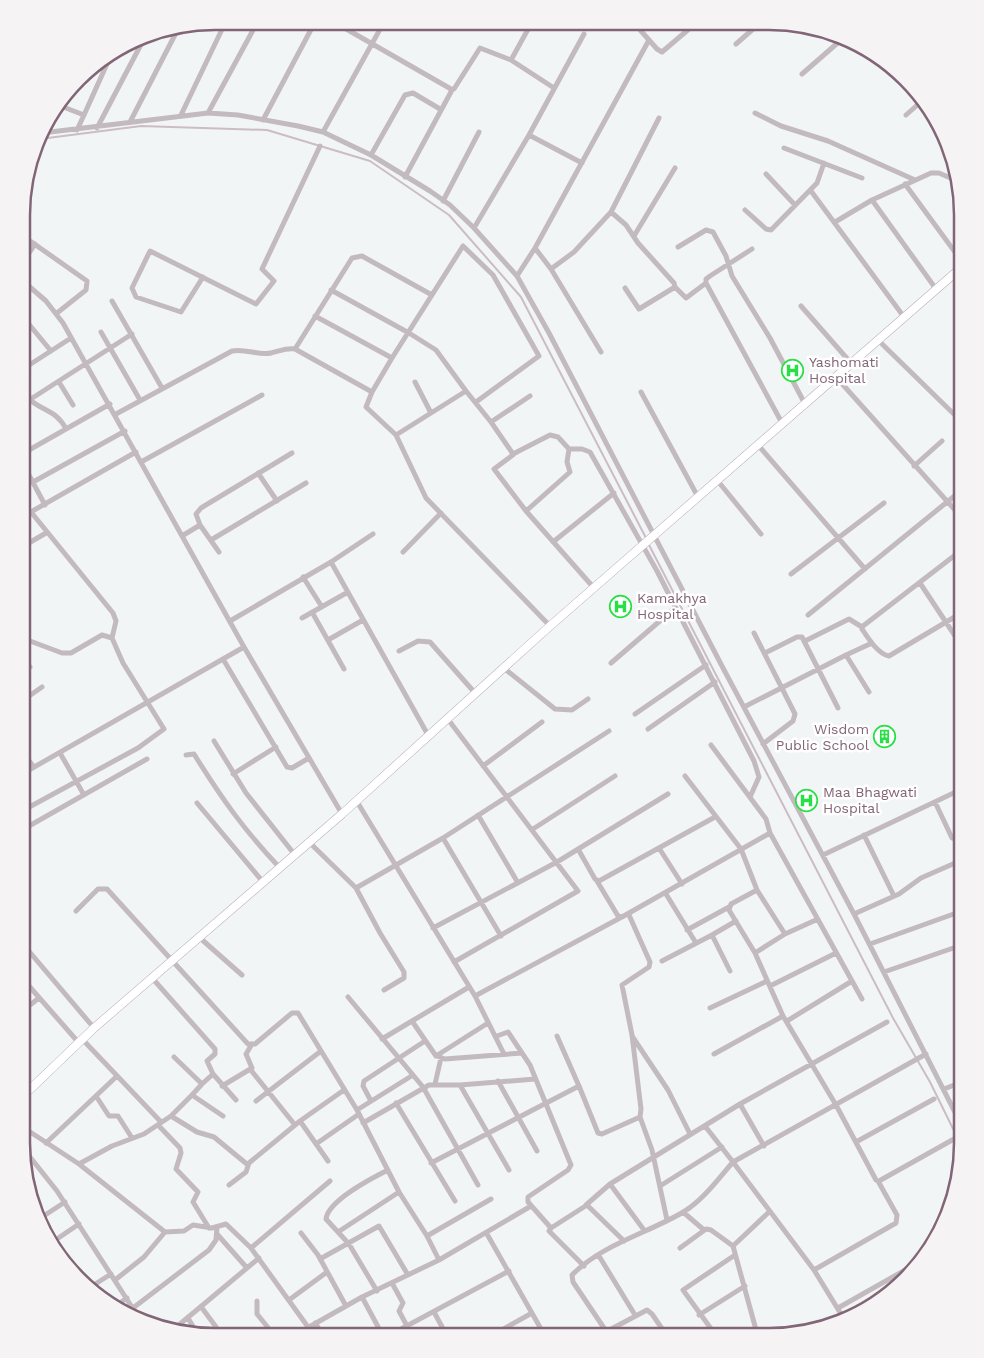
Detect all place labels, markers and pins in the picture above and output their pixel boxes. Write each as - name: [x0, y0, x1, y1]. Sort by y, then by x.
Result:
- place label: Yashomati Hospital: [809, 354, 879, 386]
- hospital icon: Yashomati Hospital: [781, 358, 805, 382]
- place label: Kamakhya Hospital: [637, 590, 707, 622]
- hospital icon: Kamakhya Hospital: [609, 594, 633, 618]
- place label: Wisdom Public School: [776, 721, 870, 753]
- building icon: Wisdom Public School: [873, 725, 897, 749]
- place label: Maa Bhagwati Hospital: [823, 784, 917, 816]
- hospital icon: Maa Bhagwati Hospital: [795, 788, 819, 812]

